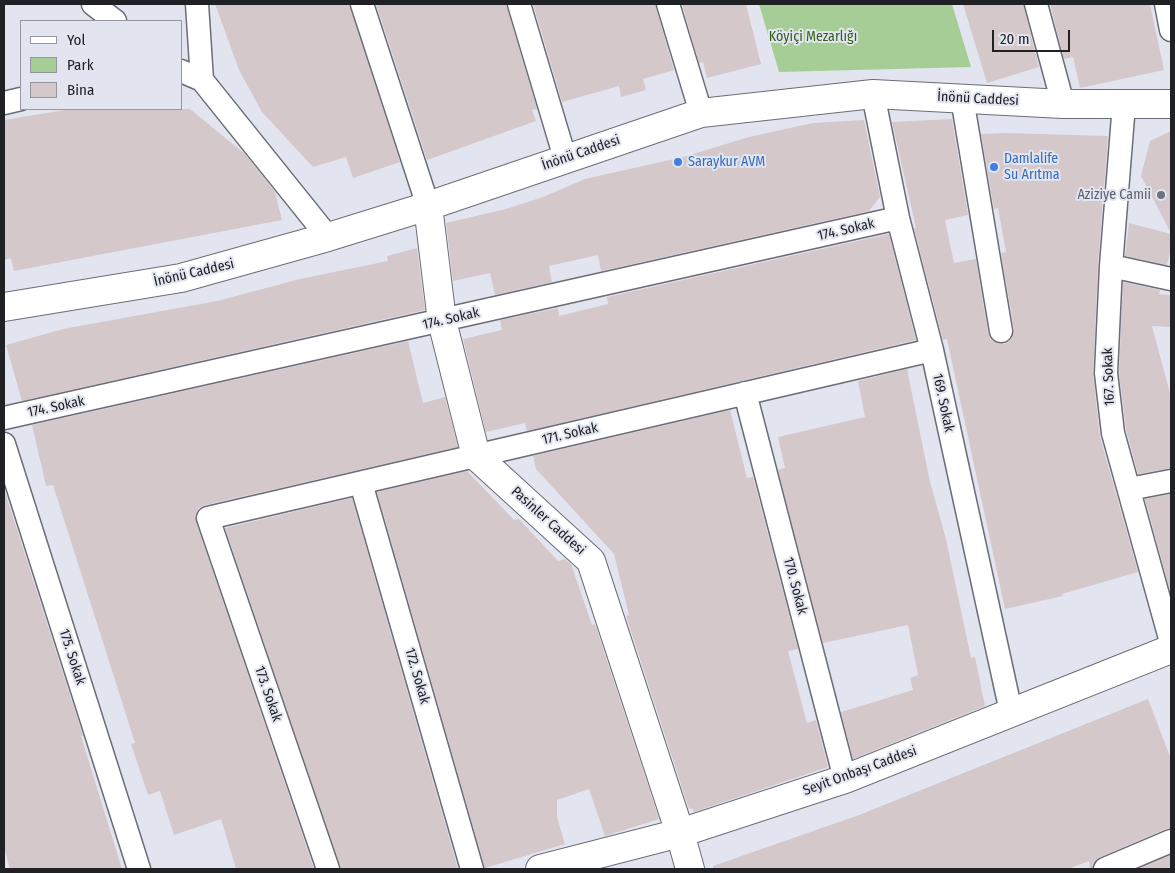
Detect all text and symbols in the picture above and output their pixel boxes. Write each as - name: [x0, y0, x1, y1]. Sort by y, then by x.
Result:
- legend: [20, 20, 182, 110]
- scale bar: [995, 20, 1072, 52]
- park label: Köyiçi Mezarlığı: [769, 29, 857, 45]
- text: 20 m: [1000, 30, 1030, 48]
- text: Yol: [67, 31, 85, 49]
- text: Park: [67, 56, 94, 74]
- text: Bina: [67, 81, 94, 99]
- street label: İnönü Caddesi: [937, 88, 1019, 110]
- street label: İnönü Caddesi: [540, 132, 622, 174]
- place label: Damlalife Su Arıtma: [1004, 151, 1060, 184]
- place label: Saraykur AVM: [688, 154, 765, 170]
- marker: Saraykur AVM: [672, 156, 684, 168]
- marker: Damlalife Su Arıtma: [988, 161, 1000, 173]
- place label: Aziziye Camii: [1077, 187, 1151, 203]
- marker: Aziziye Camii: [1155, 189, 1167, 201]
- street label: 174. Sokak: [816, 215, 876, 245]
- street label: İnönü Caddesi: [152, 256, 236, 290]
- street label: 174. Sokak: [421, 304, 481, 334]
- street label: 167. Sokak: [1100, 348, 1118, 406]
- street label: 169. Sokak: [929, 372, 957, 434]
- street label: 174. Sokak: [26, 393, 86, 421]
- street label: 171. Sokak: [541, 419, 599, 449]
- street label: Pasinler Caddesi: [507, 483, 589, 559]
- street label: 170. Sokak: [779, 556, 811, 616]
- street label: 175. Sokak: [55, 627, 89, 687]
- street label: 172. Sokak: [401, 646, 433, 706]
- street label: 173. Sokak: [251, 664, 285, 724]
- street label: Seyit Onbaşı Caddesi: [801, 743, 919, 799]

